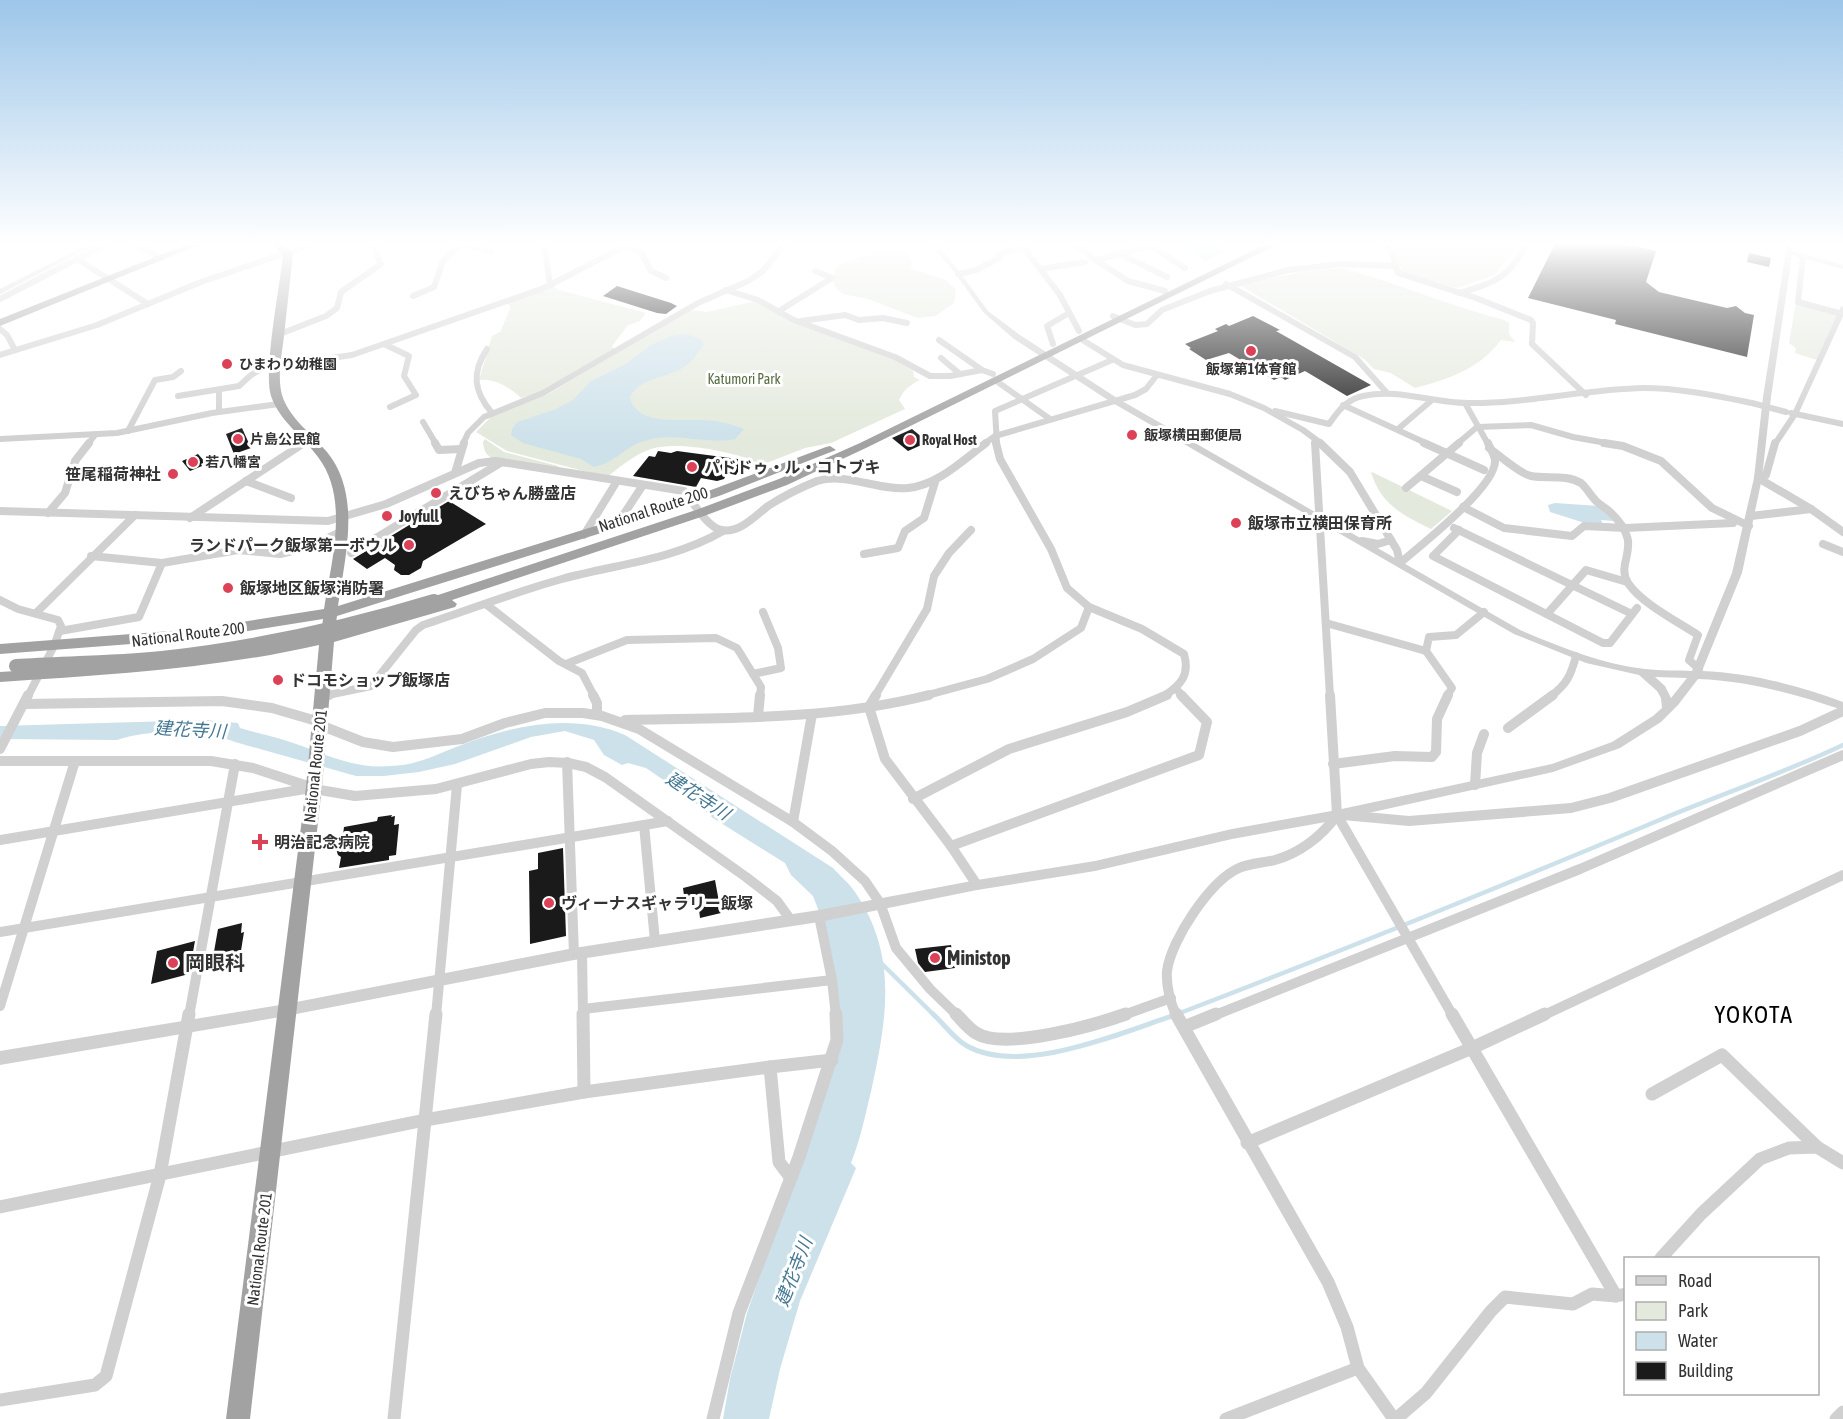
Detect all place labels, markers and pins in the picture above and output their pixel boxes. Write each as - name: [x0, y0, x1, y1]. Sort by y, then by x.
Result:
- marker: 飯塚第1体育館: [1244, 344, 1258, 358]
- place label: ひまわり幼稚園: [239, 356, 337, 372]
- marker: ひまわり幼稚園: [220, 357, 234, 371]
- place label: 飯塚第1体育館: [1206, 361, 1296, 377]
- place label: 飯塚横田郵便局: [1144, 427, 1242, 443]
- marker: 飯塚横田郵便局: [1125, 428, 1139, 442]
- place label: 片島公民館: [250, 431, 320, 447]
- marker: 片島公民館: [231, 432, 245, 446]
- place label: Royal Host: [922, 432, 977, 448]
- marker: Royal Host: [903, 433, 917, 447]
- place label: 若八幡宮: [205, 454, 261, 470]
- marker: 若八幡宮: [186, 455, 200, 469]
- place label: パドドゥ・ル・コトブキ: [704, 458, 880, 476]
- marker: パドドゥ・ル・コトブキ: [685, 460, 699, 474]
- place label: 笹尾稲荷神社: [65, 465, 161, 483]
- marker: 笹尾稲荷神社: [166, 467, 180, 481]
- place label: えびちゃん勝盛店: [448, 484, 576, 502]
- marker: えびちゃん勝盛店: [429, 486, 443, 500]
- place label: Joyfull: [398, 507, 439, 525]
- marker: Joyfull: [380, 509, 394, 523]
- place label: 飯塚市立横田保育所: [1247, 514, 1392, 532]
- marker: 飯塚市立横田保育所: [1229, 516, 1243, 530]
- place label: ランドパーク飯塚第一ボウル: [189, 536, 397, 554]
- marker: ランドパーク飯塚第一ボウル: [402, 538, 416, 552]
- place label: 飯塚地区飯塚消防署: [239, 579, 384, 597]
- marker: 飯塚地区飯塚消防署: [221, 581, 235, 595]
- place label: ドコモショップ飯塚店: [290, 671, 450, 689]
- marker: ドコモショップ飯塚店: [271, 673, 285, 687]
- marker: 明治記念病院: [251, 833, 269, 851]
- place label: 明治記念病院: [274, 833, 370, 851]
- place label: ヴィーナスギャラリー飯塚: [561, 894, 753, 912]
- marker: ヴィーナスギャラリー飯塚: [542, 896, 556, 910]
- place label: Ministop: [947, 946, 1011, 969]
- place label: 岡眼科: [185, 951, 245, 974]
- marker: Ministop: [928, 951, 942, 965]
- marker: 岡眼科: [166, 956, 180, 970]

